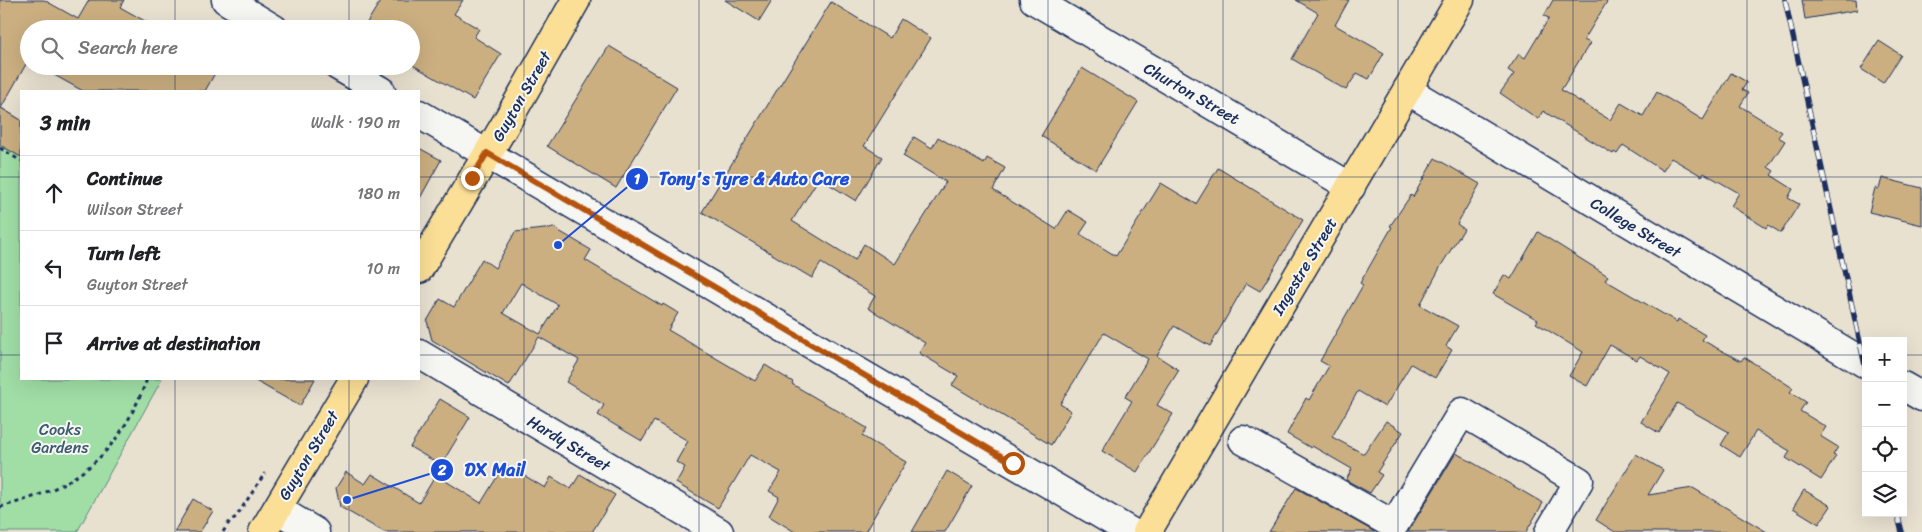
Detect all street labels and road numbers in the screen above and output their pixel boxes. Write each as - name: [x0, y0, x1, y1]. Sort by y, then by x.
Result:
- street label: Guyton Street: [484, 45, 559, 147]
- street label: Churton Street: [1138, 54, 1246, 133]
- street label: College Street: [1585, 189, 1687, 266]
- street label: Ingestre Street: [1263, 212, 1345, 322]
- street label: Guyton Street: [270, 404, 347, 506]
- street label: Hardy Street: [521, 407, 617, 480]

